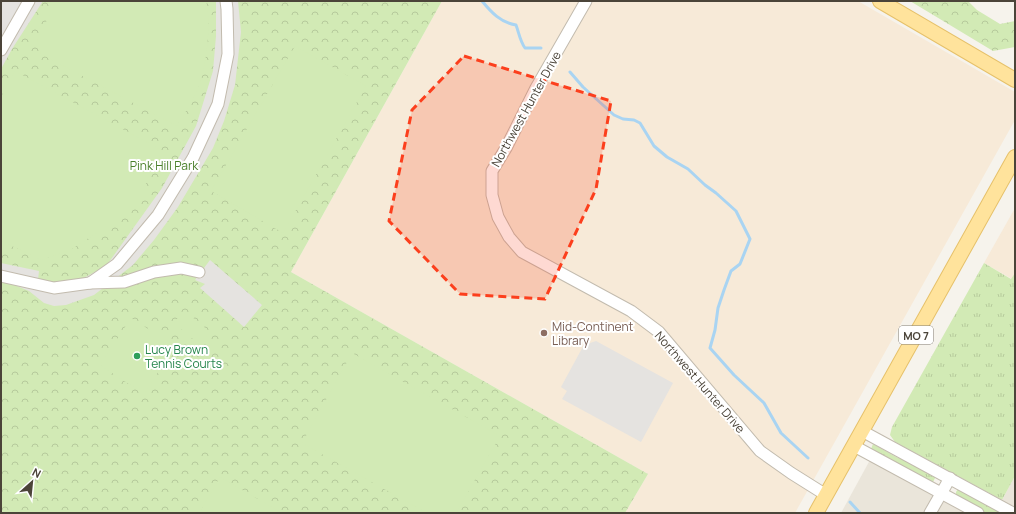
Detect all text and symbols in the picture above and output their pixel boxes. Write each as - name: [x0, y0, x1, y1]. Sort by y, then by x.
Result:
- street label: Northwest Hunter Drive: [487, 48, 565, 170]
- park label: Pink Hill Park: [130, 157, 199, 174]
- place label: Mid-Continent Library: [552, 318, 634, 349]
- road number: MO 7: [899, 326, 933, 344]
- street label: Northwest Hunter Drive: [651, 327, 749, 437]
- marker: Mid-Continent Library: [539, 328, 549, 338]
- place label: Lucy Brown Tennis Courts: [145, 341, 222, 372]
- marker: Lucy Brown Tennis Courts: [132, 351, 142, 361]
- north arrow: [12, 462, 52, 502]
- text: N: [30, 464, 44, 481]

